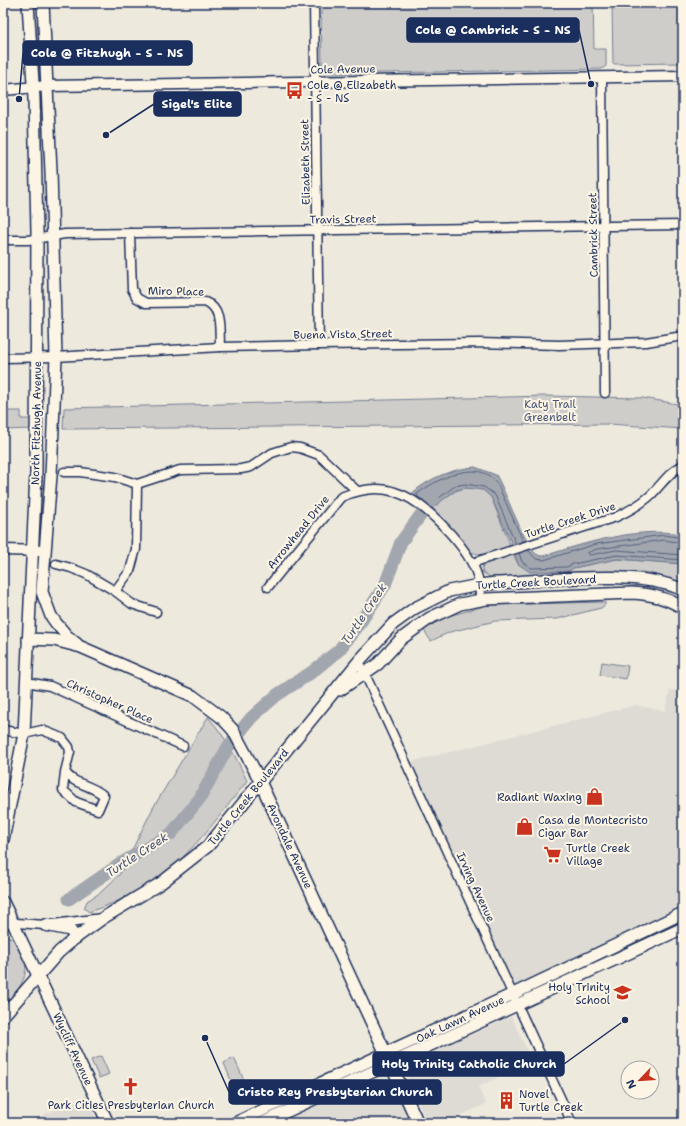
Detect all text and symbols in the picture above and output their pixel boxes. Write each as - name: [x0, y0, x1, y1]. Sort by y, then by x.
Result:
- callout: Cole @ Cambrick - S - NS: [407, 18, 579, 42]
- text: Cole @ Cambrick - S - NS: [415, 22, 571, 38]
- callout: Cole @ Fitzhugh - S - NS: [23, 41, 192, 65]
- text: Cole @ Fitzhugh - S - NS: [31, 45, 183, 61]
- street label: Cole Avenue: [310, 61, 376, 78]
- place label: Cole @ Elizabeth - S - NS: [307, 78, 397, 106]
- bus stop icon: Cole @ Elizabeth - S - NS: [284, 81, 304, 101]
- callout: Sigel's Elite: [154, 92, 241, 116]
- text: Sigel's Elite: [162, 96, 232, 112]
- street label: Elizabeth Street: [297, 119, 314, 205]
- street label: Cambrick Street: [585, 192, 602, 278]
- street label: Travis Street: [309, 211, 377, 228]
- street label: Miro Place: [148, 284, 204, 299]
- street label: Buena Vista Street: [293, 326, 393, 343]
- street label: North Fitzhugh Avenue: [28, 361, 45, 485]
- park label: Katy Trail Greenbelt: [524, 397, 577, 425]
- street label: Arrowhead Drive: [264, 492, 333, 572]
- street label: Turtle Creek Drive: [523, 499, 618, 542]
- street label: Turtle Creek Boulevard: [475, 572, 597, 593]
- water label: Turtle Creek: [338, 580, 390, 648]
- street label: Christopher Place: [64, 676, 155, 727]
- street label: Turtle Creek Boulevard: [205, 746, 292, 849]
- shop icon: Radiant Waxing: [585, 787, 605, 807]
- place label: Radiant Waxing: [497, 790, 582, 805]
- street label: Avondale Avenue: [263, 801, 316, 891]
- place label: Casa de Montecristo Cigar Bar: [538, 813, 648, 841]
- shop icon: Casa de Montecristo Cigar Bar: [515, 816, 535, 836]
- water label: Turtle Creek: [103, 829, 171, 881]
- place label: Turtle Creek Village: [566, 841, 630, 869]
- supermarket icon: Turtle Creek Village: [543, 844, 563, 864]
- street label: Irving Avenue: [453, 850, 498, 925]
- place label: Holy Trinity School: [548, 980, 611, 1008]
- school or university icon: Holy Trinity School: [613, 983, 633, 1003]
- street label: Oak Lawn Avenue: [414, 992, 507, 1047]
- street label: Wycliff Avenue: [49, 1010, 96, 1088]
- callout: Holy Trinity Catholic Church: [373, 1052, 564, 1076]
- text: Holy Trinity Catholic Church: [382, 1056, 556, 1072]
- north arrow: [620, 1060, 660, 1100]
- church icon: Park Cities Presbyterian Church: [121, 1077, 141, 1097]
- text: N: [623, 1077, 640, 1091]
- callout: Cristo Rey Presbyterian Church: [229, 1080, 441, 1104]
- text: Cristo Rey Presbyterian Church: [237, 1084, 433, 1100]
- place label: Novel Turtle Creek: [519, 1087, 583, 1115]
- building icon: Novel Turtle Creek: [496, 1090, 516, 1110]
- place label: Park Cities Presbyterian Church: [48, 1098, 214, 1113]

